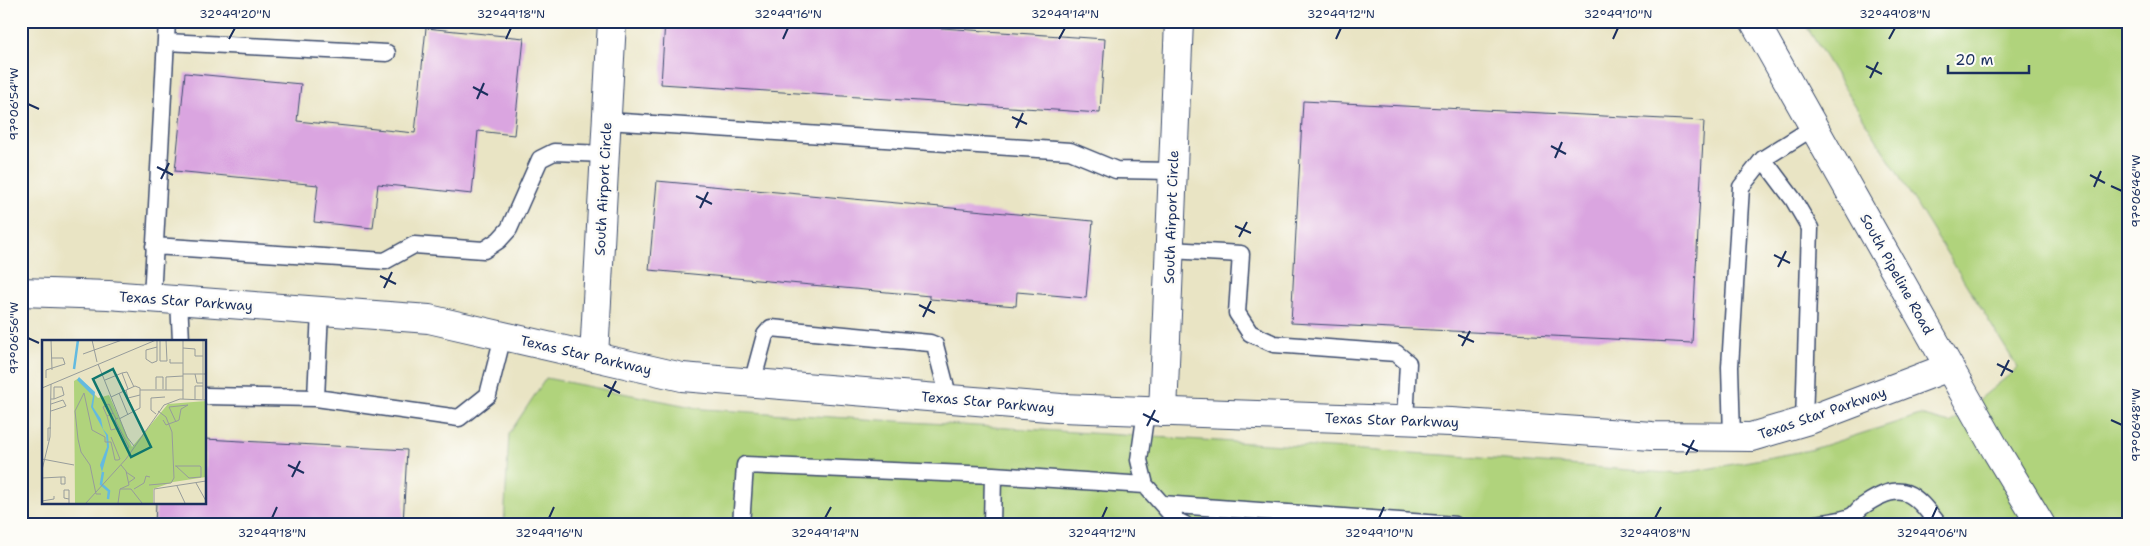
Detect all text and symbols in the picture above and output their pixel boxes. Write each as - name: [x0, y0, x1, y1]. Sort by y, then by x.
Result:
- text: 32°49'20"N: [199, 6, 271, 22]
- text: 32°49'18"N: [477, 6, 545, 22]
- text: 32°49'16"N: [754, 6, 822, 22]
- text: 32°49'14"N: [1031, 6, 1099, 22]
- text: 32°49'12"N: [1307, 6, 1375, 22]
- text: 32°49'10"N: [1584, 6, 1652, 22]
- text: 32°49'08"N: [1859, 6, 1931, 22]
- scale bar: [1948, 42, 2029, 74]
- text: 20 m: [1955, 50, 1994, 70]
- text: 97°06'54"W: [6, 67, 22, 141]
- street label: South Airport Circle: [591, 122, 615, 256]
- street label: South Airport Circle: [1160, 150, 1182, 284]
- text: 97°06'46"W: [2128, 154, 2144, 228]
- street label: South Pipeline Road: [1856, 210, 1938, 338]
- street label: Texas Star Parkway: [118, 287, 254, 315]
- text: 97°06'56"W: [6, 302, 22, 374]
- street label: Texas Star Parkway: [519, 331, 653, 379]
- inset map: [42, 340, 206, 504]
- street label: Texas Star Parkway: [1756, 383, 1888, 443]
- street label: Texas Star Parkway: [920, 387, 1056, 417]
- text: 97°06'48"W: [2128, 388, 2144, 462]
- street label: Texas Star Parkway: [1325, 409, 1459, 431]
- text: 32°49'18"N: [238, 525, 306, 541]
- text: 32°49'16"N: [515, 525, 583, 541]
- text: 32°49'14"N: [791, 525, 859, 541]
- text: 32°49'12"N: [1068, 525, 1136, 541]
- text: 32°49'10"N: [1345, 525, 1413, 541]
- text: 32°49'08"N: [1619, 525, 1691, 541]
- text: 32°49'06"N: [1897, 525, 1967, 541]

